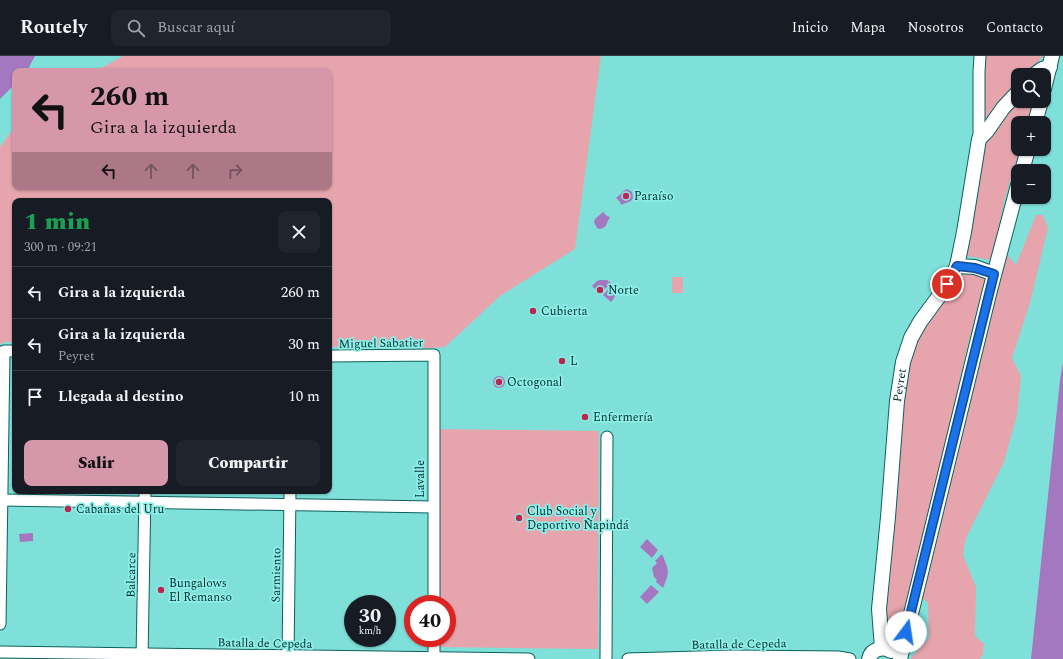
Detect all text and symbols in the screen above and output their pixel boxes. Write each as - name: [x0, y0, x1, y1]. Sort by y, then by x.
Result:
- search box: [111, 10, 391, 46]
- text: Routely: [20, 13, 87, 42]
- text: Buscar aquí: [157, 16, 235, 39]
- icon: search: [125, 17, 147, 39]
- text: Inicio: [792, 17, 828, 38]
- text: Mapa: [850, 17, 885, 38]
- text: Nosotros: [907, 17, 964, 38]
- text: Contacto: [986, 17, 1043, 38]
- map controls: [1011, 68, 1051, 204]
- button: search: [1011, 68, 1051, 108]
- text: 260 m: [90, 75, 169, 118]
- icon: left: [24, 84, 76, 136]
- text: Gira a la izquierda: [90, 114, 237, 141]
- button: +: [1011, 116, 1051, 156]
- icon: left: [98, 160, 120, 182]
- icon: ahead: [140, 160, 162, 182]
- icon: ahead: [182, 160, 204, 182]
- icon: right: [224, 160, 246, 182]
- button: −: [1011, 164, 1051, 204]
- place label: Paraíso: [634, 187, 673, 206]
- marker: Paraíso: [621, 191, 631, 201]
- text: 1 min: [24, 204, 90, 240]
- button: close: [278, 211, 320, 253]
- text: 300 m · 09:21: [24, 237, 97, 257]
- pin: [930, 267, 964, 301]
- icon: arrive: [936, 273, 958, 295]
- text: Gira a la izquierda: [58, 281, 185, 304]
- text: 260 m: [281, 281, 320, 304]
- place label: Norte: [608, 281, 639, 300]
- icon: left: [24, 282, 46, 304]
- marker: Norte: [595, 285, 605, 295]
- place label: Cubierta: [541, 302, 588, 321]
- marker: Cubierta: [528, 306, 538, 316]
- text: Gira a la izquierda: [58, 323, 185, 346]
- text: 30 m: [288, 333, 320, 356]
- street label: Miguel Sabatier: [339, 333, 424, 354]
- icon: left: [24, 334, 46, 356]
- text: Peyret: [58, 346, 95, 366]
- place label: L: [570, 352, 578, 371]
- marker: L: [557, 356, 567, 366]
- street label: Peyret: [888, 367, 912, 403]
- place label: Octogonal: [507, 373, 562, 392]
- marker: Octogonal: [494, 377, 504, 387]
- text: Llegada al destino: [58, 385, 183, 408]
- text: 10 m: [288, 385, 320, 408]
- icon: arrive: [24, 386, 46, 408]
- place label: Enfermería: [593, 408, 653, 427]
- marker: Enfermería: [580, 412, 590, 422]
- button: Salir: [24, 440, 168, 486]
- button: Compartir: [176, 440, 320, 486]
- street label: Lavalle: [411, 460, 430, 498]
- place label: Cabañas del Uru: [76, 500, 164, 519]
- place label: Club Social y Deportivo Ñapindá: [527, 502, 629, 535]
- marker: Cabañas del Uru: [63, 504, 73, 514]
- marker: Club Social y Deportivo Ñapindá: [514, 513, 524, 523]
- street label: Sarmiento: [267, 547, 286, 603]
- street label: Balcarce: [122, 552, 141, 598]
- place label: Bungalows El Remanso: [169, 574, 232, 607]
- marker: Bungalows El Remanso: [156, 585, 166, 595]
- speed limit sign: 40: [404, 595, 456, 647]
- text: 30: [359, 601, 381, 631]
- position arrow: [885, 611, 927, 653]
- text: km/h: [359, 623, 381, 639]
- street label: Batalla de Cepeda: [217, 633, 313, 654]
- street label: Batalla de Cepeda: [691, 634, 787, 655]

